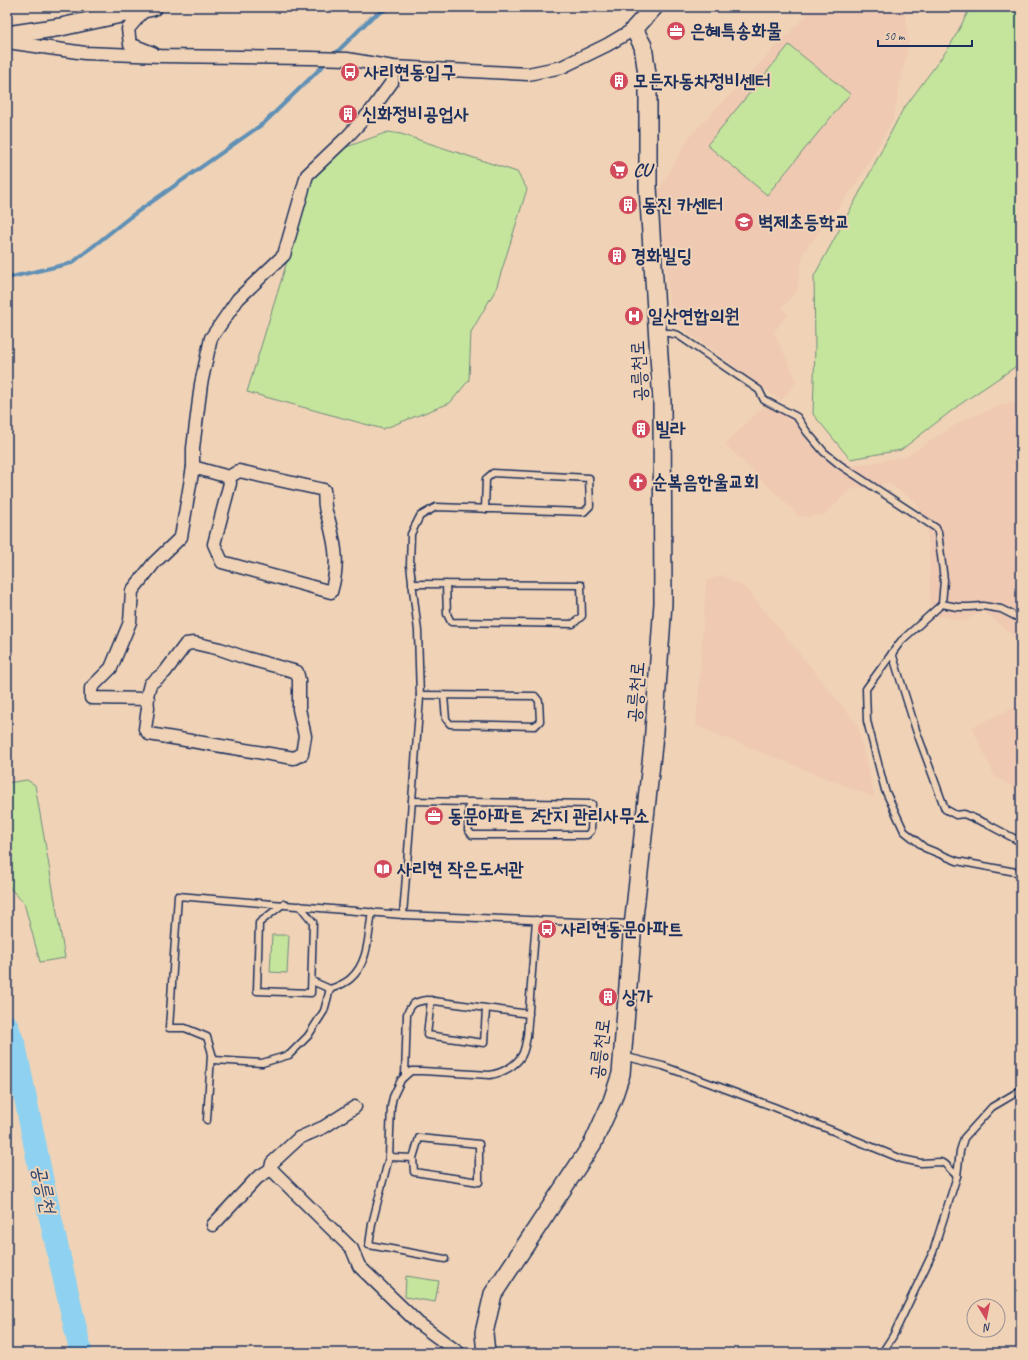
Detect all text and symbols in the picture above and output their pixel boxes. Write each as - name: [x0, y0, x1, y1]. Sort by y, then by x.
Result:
- place label: 은혜특송화물: [690, 19, 782, 43]
- office icon: 은혜특송화물: [665, 20, 687, 42]
- scale bar: [878, 22, 972, 48]
- text: 50 m: [884, 28, 906, 44]
- place label: 사리현동입구: [363, 60, 456, 84]
- bus stop icon: 사리현동입구: [339, 61, 361, 83]
- place label: 모든자동차정비센터: [633, 69, 771, 93]
- building icon: 모든자동차정비센터: [608, 70, 630, 92]
- place label: 신화정비공업사: [362, 102, 469, 126]
- building icon: 신화정비공업사: [337, 103, 359, 125]
- place label: CU: [633, 158, 655, 182]
- supermarket icon: CU: [608, 159, 630, 181]
- place label: 동진 카센터: [642, 193, 723, 217]
- building icon: 동진 카센터: [617, 194, 639, 216]
- place label: 벽제초등학교: [758, 210, 850, 234]
- school or university icon: 벽제초등학교: [733, 211, 755, 233]
- place label: 경화빌딩: [631, 244, 692, 268]
- building icon: 경화빌딩: [606, 245, 628, 267]
- place label: 일산연합의원: [648, 304, 740, 328]
- hospital icon: 일산연합의원: [623, 305, 645, 327]
- street label: 공릉천로: [625, 340, 653, 402]
- place label: 빌라: [655, 417, 686, 441]
- building icon: 빌라: [630, 418, 652, 440]
- place label: 순복음한울교회: [652, 470, 759, 494]
- church icon: 순복음한울교회: [627, 471, 649, 493]
- street label: 공릉천로: [622, 661, 650, 723]
- place label: 동문아파트 2단지 관리사무소: [448, 804, 649, 828]
- office icon: 동문아파트 2단지 관리사무소: [423, 805, 445, 827]
- place label: 사리현 작은도서관: [396, 857, 525, 881]
- library icon: 사리현 작은도서관: [372, 858, 394, 880]
- place label: 사리현동문아파트: [560, 917, 683, 941]
- bus stop icon: 사리현동문아파트: [536, 918, 558, 940]
- place label: 상가: [622, 985, 653, 1009]
- building icon: 상가: [597, 986, 619, 1008]
- street label: 공릉천로: [584, 1017, 616, 1081]
- water label: 공릉천: [27, 1163, 62, 1217]
- north arrow: [966, 1298, 1006, 1338]
- text: N: [981, 1320, 992, 1336]

